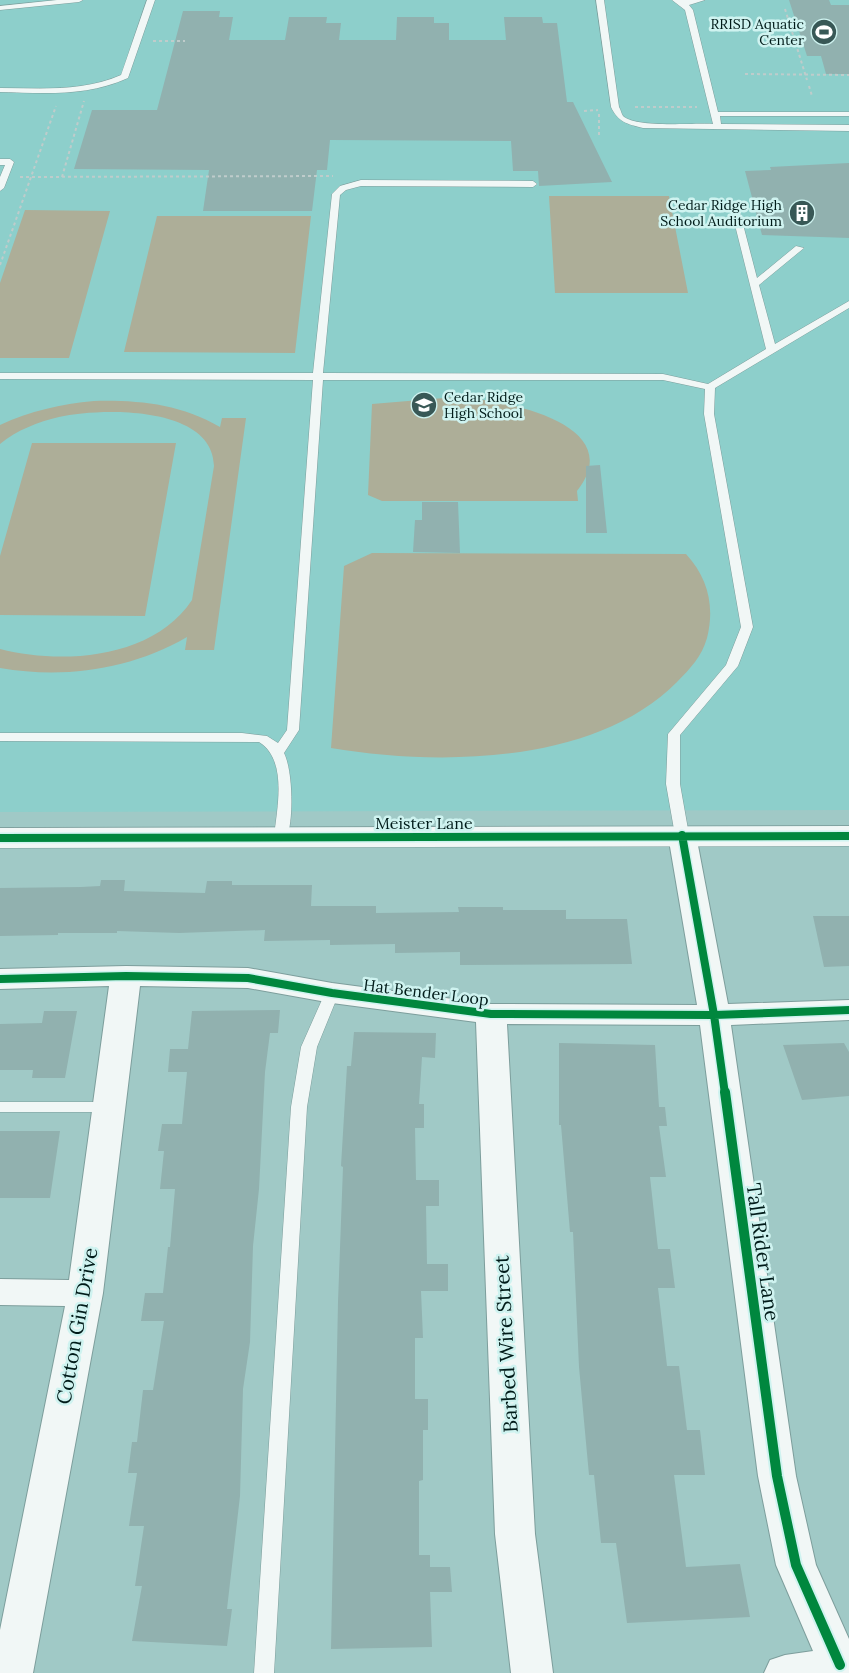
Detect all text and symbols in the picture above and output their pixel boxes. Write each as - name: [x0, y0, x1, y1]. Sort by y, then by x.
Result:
- place label: RRISD Aquatic Center: [711, 15, 804, 49]
- sports icon: RRISD Aquatic Center: [809, 17, 839, 47]
- place label: Cedar Ridge High School Auditorium: [660, 196, 782, 230]
- building icon: Cedar Ridge High School Auditorium: [787, 198, 817, 228]
- place label: Cedar Ridge High School: [444, 388, 523, 422]
- school or university icon: Cedar Ridge High School: [409, 390, 439, 420]
- street label: Meister Lane: [375, 813, 473, 833]
- street label: Hat Bender Loop: [362, 974, 490, 1010]
- street label: Tall Rider Lane: [741, 1181, 786, 1323]
- street label: Cotton Gin Drive: [50, 1245, 103, 1406]
- street label: Barbed Wire Street: [488, 1255, 523, 1433]

